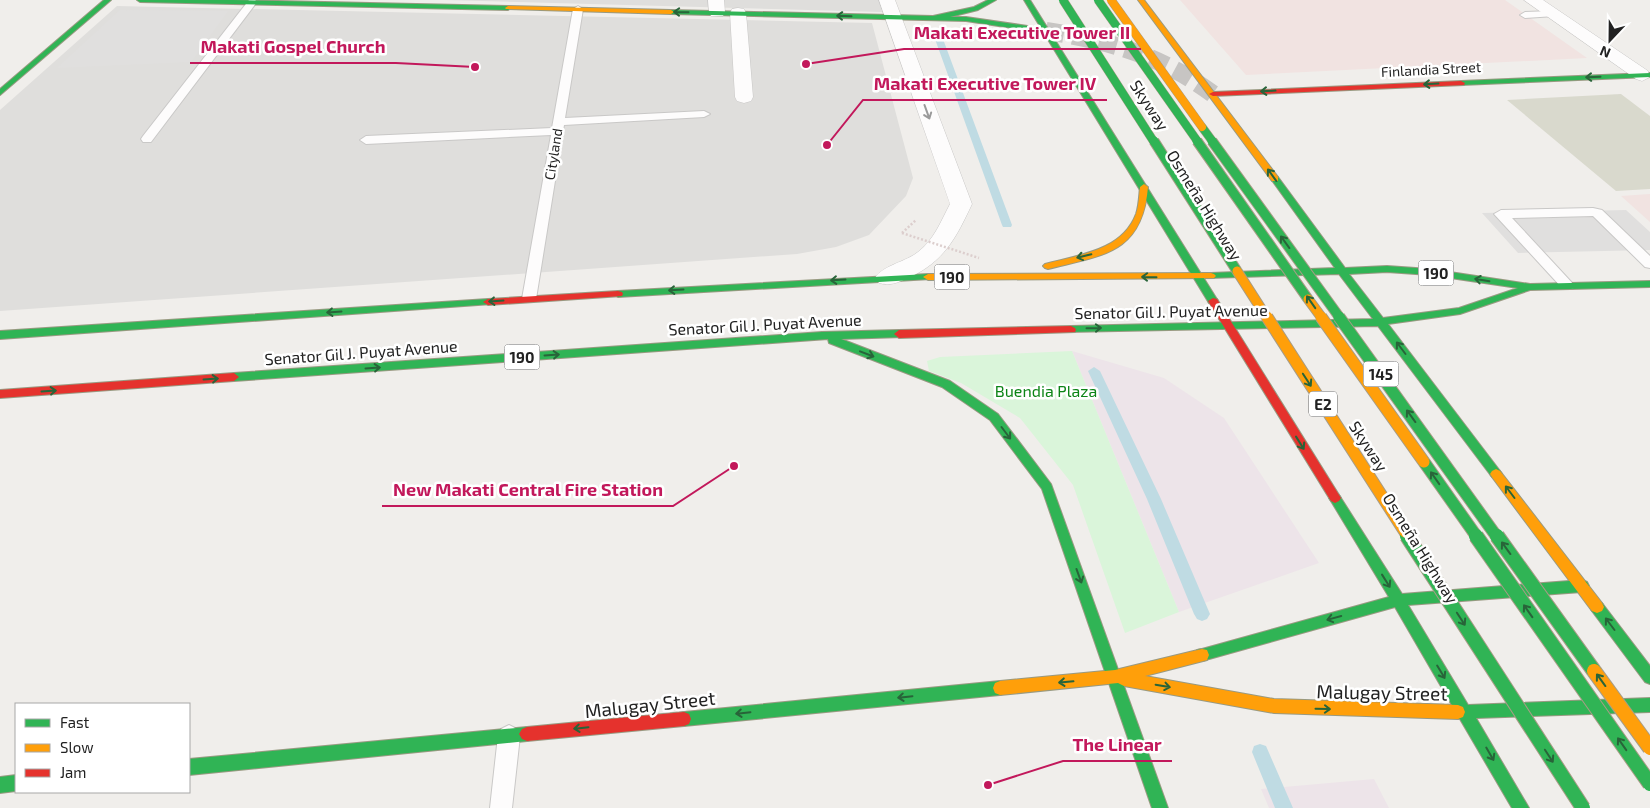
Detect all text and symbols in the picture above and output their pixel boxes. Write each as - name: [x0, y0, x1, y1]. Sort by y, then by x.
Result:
- one-way arrow: [674, 7, 690, 16]
- one-way arrow: [836, 11, 852, 21]
- north arrow: [1585, 15, 1635, 65]
- callout: Makati Executive Tower II: [904, 16, 1141, 49]
- text: Makati Executive Tower II: [914, 21, 1130, 43]
- callout: Makati Gospel Church: [190, 30, 396, 63]
- text: Makati Gospel Church: [200, 35, 386, 57]
- text: N: [1597, 43, 1613, 62]
- street label: Finlandia Street: [1380, 58, 1482, 80]
- callout: Makati Executive Tower IV: [863, 67, 1107, 100]
- text: Makati Executive Tower IV: [874, 72, 1097, 94]
- one-way arrow: [1585, 72, 1602, 82]
- street label: Skyway: [1127, 76, 1174, 134]
- one-way arrow: [1423, 79, 1440, 89]
- one-way arrow: [1261, 86, 1277, 95]
- one-way arrow: [923, 104, 932, 120]
- street label: Cityland: [541, 127, 565, 181]
- street label: Osmeña Highway: [1163, 146, 1247, 264]
- one-way arrow: [1267, 168, 1277, 182]
- one-way arrow: [1280, 236, 1291, 249]
- one-way arrow: [1077, 252, 1093, 261]
- road number: 190: [1418, 260, 1454, 286]
- road number: 190: [934, 264, 970, 290]
- one-way arrow: [1141, 272, 1158, 282]
- one-way arrow: [1474, 275, 1490, 285]
- one-way arrow: [830, 276, 846, 285]
- one-way arrow: [668, 285, 684, 294]
- one-way arrow: [488, 296, 504, 305]
- one-way arrow: [1306, 296, 1316, 310]
- street label: Senator Gil J. Puyat Avenue: [1074, 300, 1268, 322]
- one-way arrow: [326, 307, 342, 317]
- street label: Senator Gil J. Puyat Avenue: [668, 309, 862, 339]
- one-way arrow: [1086, 323, 1102, 333]
- street label: Senator Gil J. Puyat Avenue: [264, 336, 458, 368]
- one-way arrow: [1396, 341, 1406, 355]
- road number: 190: [504, 344, 540, 370]
- one-way arrow: [544, 350, 560, 359]
- one-way arrow: [860, 350, 875, 359]
- road number: 145: [1364, 362, 1398, 386]
- one-way arrow: [365, 363, 381, 372]
- one-way arrow: [1302, 372, 1312, 386]
- one-way arrow: [202, 375, 218, 384]
- park label: Buendia Plaza: [995, 381, 1097, 400]
- one-way arrow: [40, 386, 56, 396]
- road number: E2: [1309, 392, 1337, 416]
- one-way arrow: [1406, 409, 1416, 423]
- street label: Skyway: [1346, 417, 1393, 475]
- one-way arrow: [1001, 426, 1011, 440]
- one-way arrow: [1296, 435, 1306, 449]
- one-way arrow: [1430, 471, 1440, 485]
- callout: New Makati Central Fire Station: [382, 473, 673, 506]
- text: New Makati Central Fire Station: [393, 478, 663, 500]
- one-way arrow: [1505, 485, 1515, 499]
- street label: Osmeña Highway: [1379, 489, 1463, 607]
- one-way arrow: [1501, 541, 1511, 555]
- one-way arrow: [1075, 568, 1084, 584]
- one-way arrow: [1380, 574, 1391, 588]
- one-way arrow: [1523, 604, 1533, 618]
- one-way arrow: [1457, 612, 1467, 626]
- one-way arrow: [1326, 613, 1342, 623]
- one-way arrow: [1605, 617, 1615, 631]
- one-way arrow: [1436, 664, 1446, 678]
- one-way arrow: [1596, 673, 1606, 687]
- one-way arrow: [1059, 677, 1075, 686]
- street label: Malugay Street: [1316, 679, 1448, 705]
- one-way arrow: [1154, 681, 1170, 691]
- street label: Malugay Street: [584, 686, 716, 722]
- one-way arrow: [897, 692, 913, 702]
- legend: [15, 703, 190, 793]
- one-way arrow: [1315, 704, 1331, 713]
- one-way arrow: [735, 708, 751, 717]
- text: Fast: [60, 713, 90, 731]
- one-way arrow: [573, 724, 589, 733]
- callout: The Linear: [1063, 728, 1172, 761]
- text: The Linear: [1072, 733, 1162, 755]
- one-way arrow: [1617, 737, 1627, 751]
- text: Slow: [60, 738, 94, 756]
- one-way arrow: [1485, 747, 1495, 761]
- one-way arrow: [1544, 749, 1555, 763]
- text: Jam: [60, 763, 86, 781]

